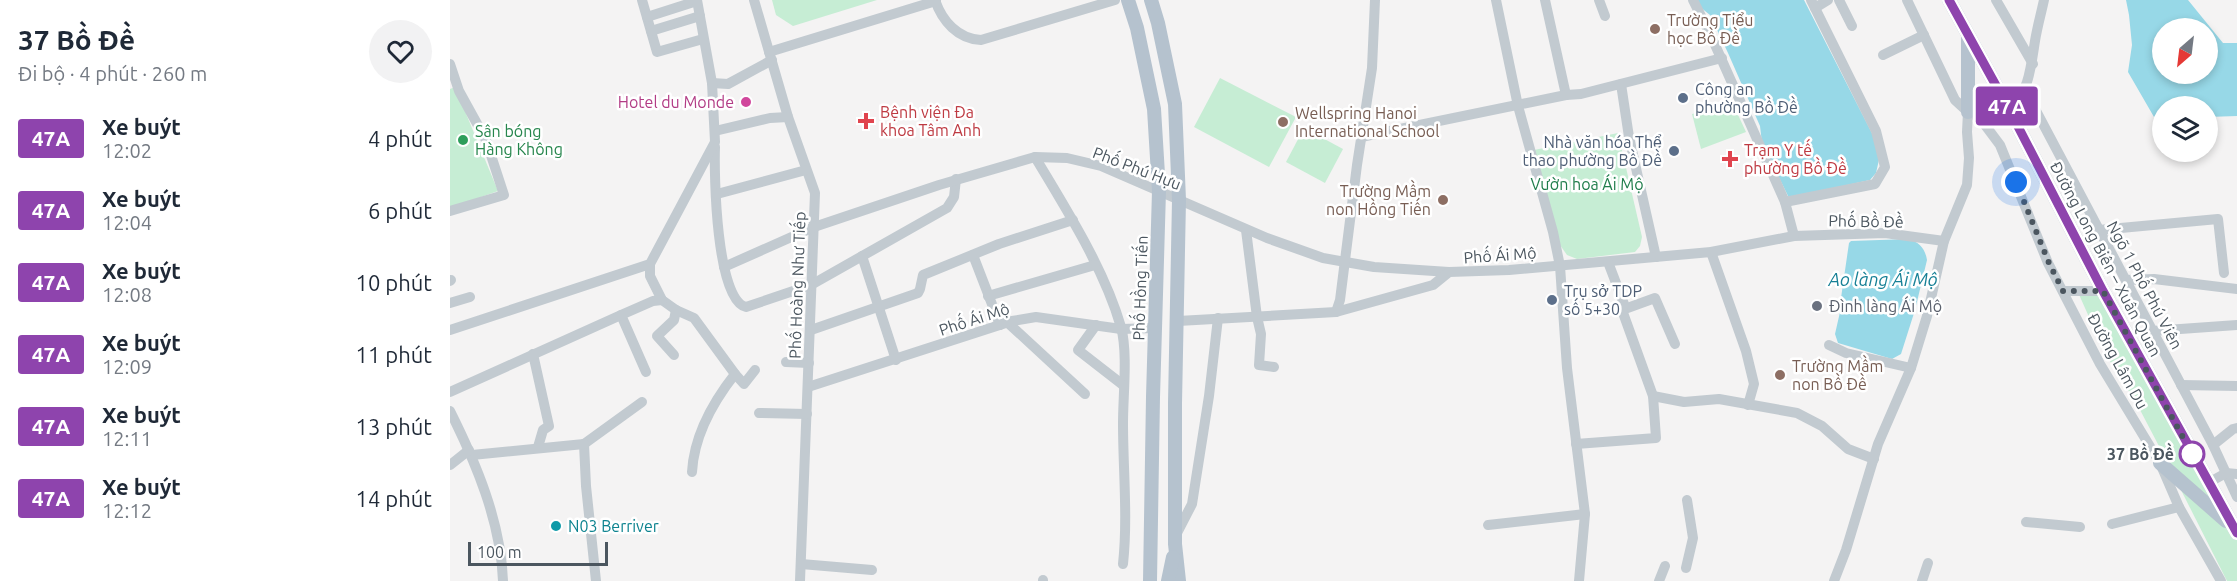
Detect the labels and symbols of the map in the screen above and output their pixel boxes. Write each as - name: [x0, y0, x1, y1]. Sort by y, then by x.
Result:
- place label: Trường Tiểu học Bồ Đề: [1667, 11, 1753, 47]
- north arrow: [2152, 18, 2218, 84]
- marker: Trường Tiểu học Bồ Đề: [1648, 22, 1662, 36]
- place label: Công an phường Bồ Đề: [1695, 80, 1798, 116]
- line badge: 47A: [1972, 86, 2042, 126]
- marker: Công an phường Bồ Đề: [1676, 91, 1690, 105]
- place label: Hotel du Monde: [618, 93, 734, 111]
- marker: Hotel du Monde: [739, 95, 753, 109]
- place label: Bệnh viện Đa khoa Tâm Anh: [880, 103, 981, 139]
- place label: Wellspring Hanoi International School: [1295, 104, 1439, 140]
- marker: Bệnh viện Đa khoa Tâm Anh: [857, 112, 875, 130]
- marker: Wellspring Hanoi International School: [1276, 115, 1290, 129]
- place label: Sân bóng Hàng Không: [475, 122, 563, 158]
- marker: Sân bóng Hàng Không: [456, 133, 470, 147]
- place label: Nhà văn hóa Thể thao phường Bồ Đề: [1522, 133, 1662, 169]
- place label: Trạm Y tế phường Bồ Đề: [1744, 138, 1847, 177]
- street label: Phố Phú Hựu: [1090, 140, 1185, 193]
- marker: Nhà văn hóa Thể thao phường Bồ Đề: [1667, 144, 1681, 158]
- marker: Trạm Y tế phường Bồ Đề: [1721, 150, 1739, 168]
- street label: Đường Long Biên – Xuân Quan: [2047, 159, 2165, 359]
- your location: [2001, 167, 2031, 197]
- park label: Vườn hoa Ái Mộ: [1530, 173, 1644, 193]
- place label: Trường Mầm non Hồng Tiến: [1326, 179, 1431, 218]
- marker: Trường Mầm non Hồng Tiến: [1436, 193, 1450, 207]
- street label: Phố Bồ Đề: [1828, 208, 1904, 231]
- street label: Phố Hoàng Như Tiếp: [782, 211, 809, 359]
- street label: Ngõ 1 Phố Phú Viên: [2104, 217, 2189, 352]
- street label: Phố Hồng Tiến: [1126, 235, 1151, 341]
- street label: Phố Ái Mộ: [1463, 241, 1537, 267]
- water label: Ao làng Ái Mộ: [1827, 268, 1938, 289]
- place label: Trụ sở TDP số 5+30: [1564, 282, 1642, 318]
- marker: Trụ sở TDP số 5+30: [1545, 293, 1559, 307]
- place label: Đình làng Ái Mộ: [1829, 295, 1942, 315]
- street label: Phố Ái Mộ: [936, 296, 1011, 339]
- marker: Đình làng Ái Mộ: [1810, 299, 1824, 313]
- street label: Đường Lâm Du: [2084, 310, 2152, 412]
- place label: Trường Mầm non Bồ Đề: [1792, 354, 1883, 393]
- marker: Trường Mầm non Bồ Đề: [1773, 368, 1787, 382]
- marker: 37 Bồ Đề: [2179, 441, 2205, 467]
- place label: 37 Bồ Đề: [2107, 442, 2174, 463]
- place label: N03 Berriver: [568, 517, 659, 535]
- marker: N03 Berriver: [549, 519, 563, 533]
- scale bar: [468, 539, 608, 566]

